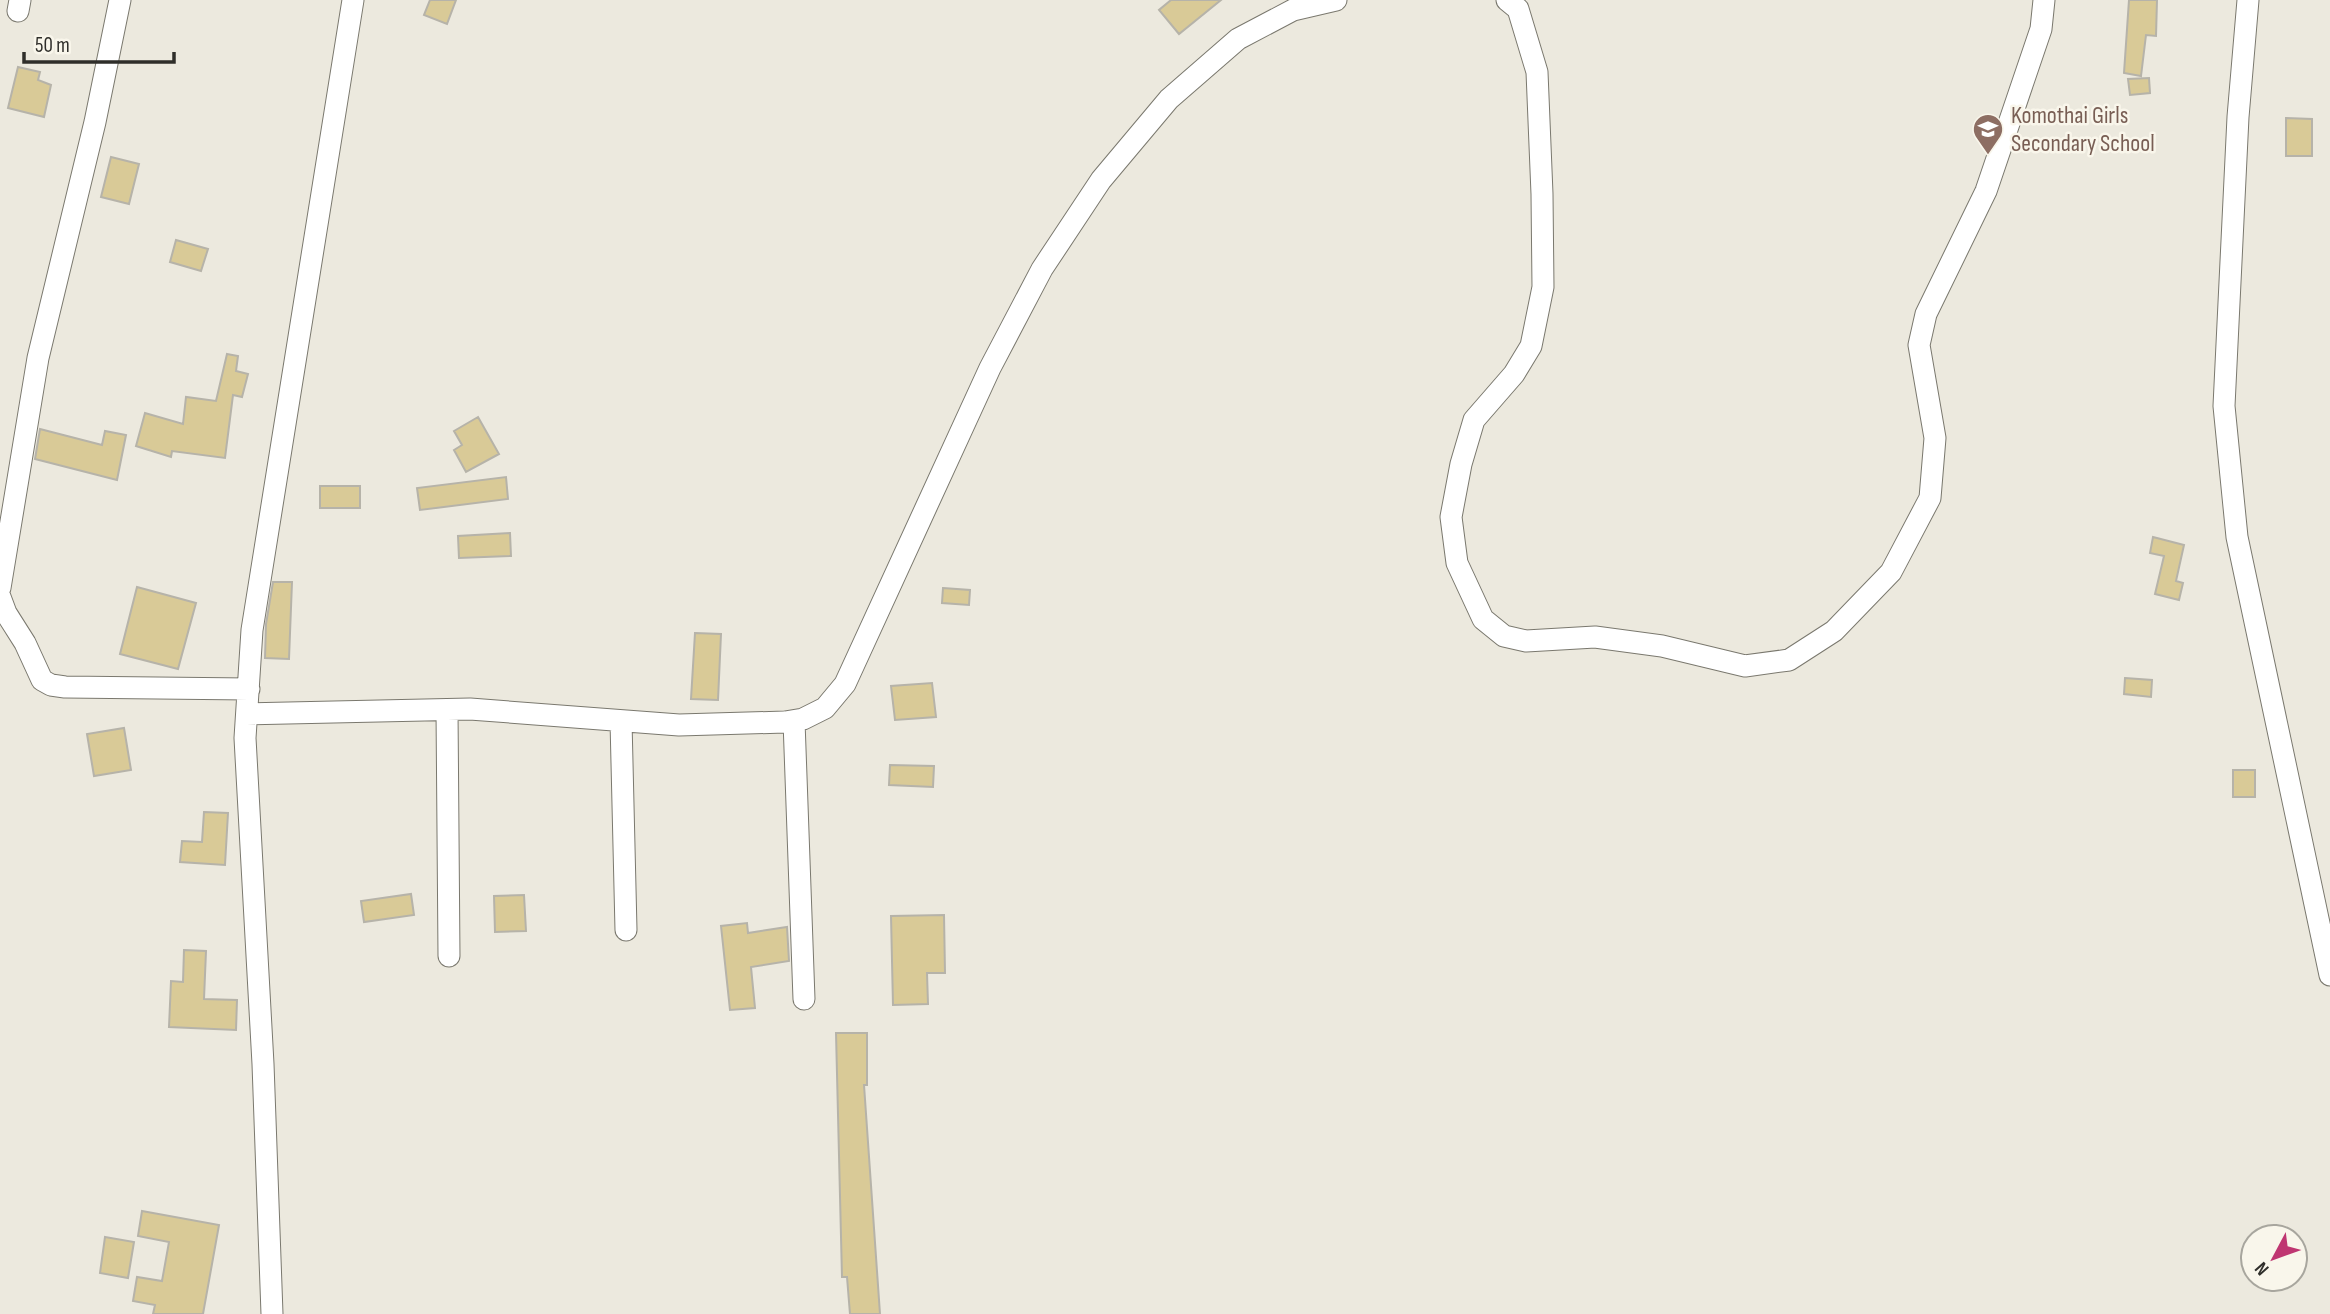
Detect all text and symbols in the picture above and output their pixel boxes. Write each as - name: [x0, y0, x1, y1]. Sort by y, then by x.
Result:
- scale bar: [24, 21, 175, 65]
- text: 50 m: [35, 33, 70, 58]
- place label: Komothai Girls Secondary School: [2011, 101, 2155, 158]
- school or university icon: Komothai Girls Secondary School: [1971, 112, 2005, 156]
- north arrow: [2239, 1223, 2309, 1293]
- text: N: [2250, 1257, 2274, 1280]

